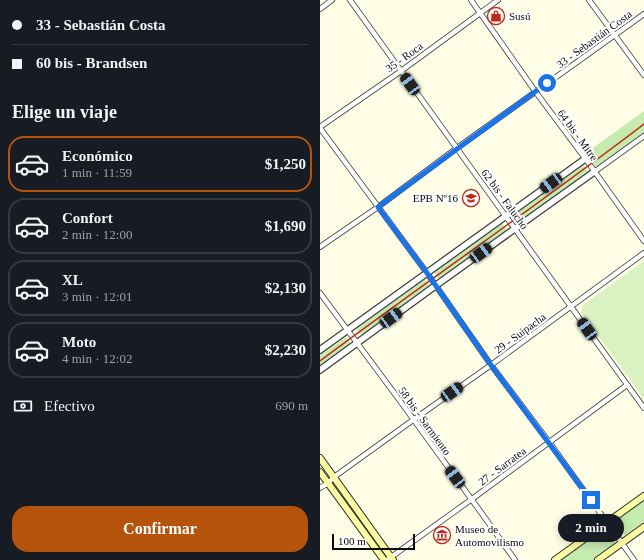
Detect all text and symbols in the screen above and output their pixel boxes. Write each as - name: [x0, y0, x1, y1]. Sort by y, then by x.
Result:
- shop icon: Susú: [486, 6, 506, 26]
- street label: 33 - Sebastián Costa: [554, 8, 634, 70]
- place label: Susú: [509, 10, 531, 22]
- text: 33 - Sebastián Costa: [36, 17, 166, 33]
- street label: 35 - Roca: [383, 40, 425, 74]
- text: 60 bis - Brandsen: [36, 55, 147, 71]
- car: [398, 71, 422, 97]
- route start: [538, 74, 556, 92]
- text: Elige un viaje: [12, 102, 117, 122]
- street label: 64 bis - Mitre: [555, 107, 601, 163]
- icon: car: [14, 146, 50, 182]
- text: Económico: [62, 148, 133, 164]
- text: $1,250: [265, 156, 306, 172]
- text: 1 min · 11:59: [62, 165, 132, 180]
- street label: 62 bis - Falucho: [479, 167, 531, 232]
- car: [538, 171, 564, 195]
- school or university icon: EPB Nº16: [461, 188, 481, 208]
- place label: EPB Nº16: [413, 192, 458, 204]
- icon: car: [14, 208, 50, 244]
- text: Confort: [62, 210, 113, 226]
- text: $1,690: [265, 218, 306, 234]
- text: 2 min · 12:00: [62, 227, 132, 242]
- car: [468, 241, 494, 265]
- icon: car: [14, 270, 50, 306]
- text: XL: [62, 272, 83, 288]
- text: $2,130: [265, 280, 306, 296]
- text: 3 min · 12:01: [62, 289, 132, 304]
- car: [378, 306, 404, 330]
- street label: 29 - Suipacha: [492, 310, 548, 356]
- car: [575, 316, 599, 342]
- icon: car: [14, 332, 50, 368]
- text: Moto: [62, 334, 96, 350]
- text: $2,230: [265, 342, 306, 358]
- text: 4 min · 12:02: [62, 351, 132, 366]
- car: [439, 380, 465, 404]
- street label: 58 bis - Sarmiento: [396, 385, 454, 458]
- icon: cash: [12, 395, 34, 417]
- text: Efectivo: [44, 398, 95, 414]
- text: 690 m: [275, 398, 308, 413]
- street label: 27 - Sarratea: [476, 444, 528, 488]
- car: [443, 464, 467, 490]
- route end: [582, 491, 600, 509]
- button: Confirmar: [12, 506, 308, 552]
- callout: 2 min: [558, 514, 624, 542]
- text: 2 min: [575, 520, 607, 535]
- place label: Museo de Automovilismo: [455, 523, 525, 548]
- museum icon: Museo de Automovilismo: [432, 525, 452, 545]
- scale bar: [332, 532, 415, 551]
- text: 100 m: [338, 535, 366, 547]

